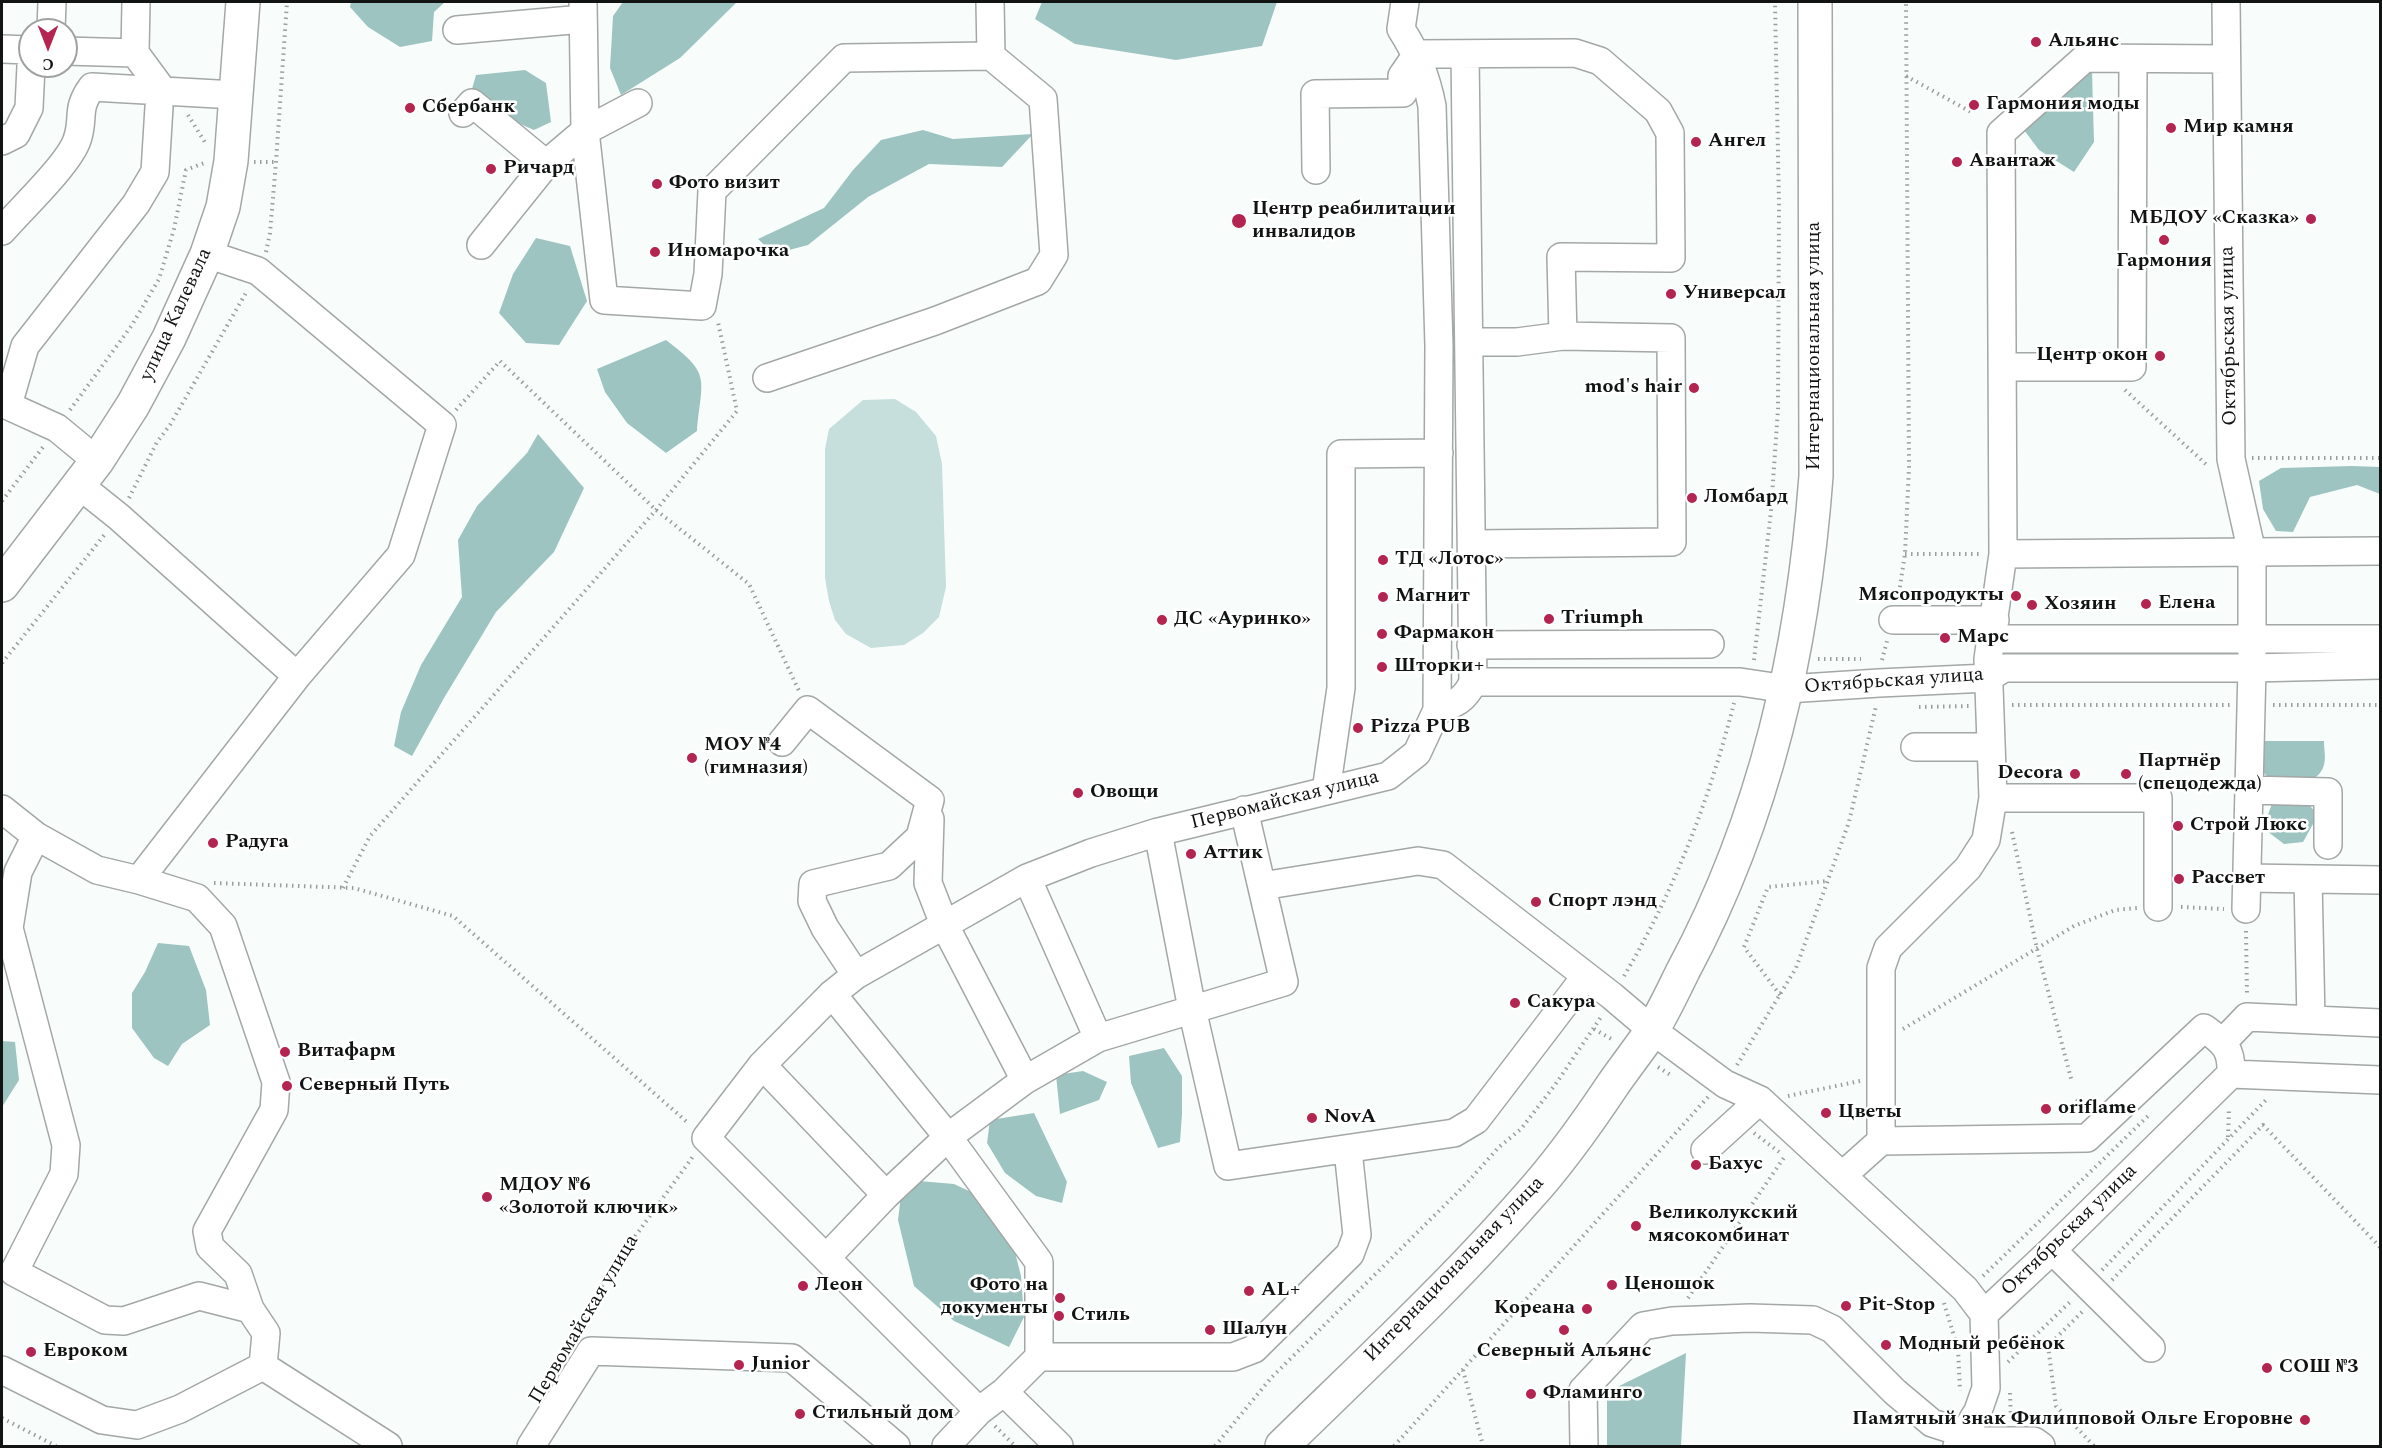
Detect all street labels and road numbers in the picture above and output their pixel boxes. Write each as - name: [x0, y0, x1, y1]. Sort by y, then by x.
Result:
- street label: Интернациональная улица: [1803, 222, 1827, 470]
- street label: улица Калевала: [136, 245, 218, 385]
- street label: Октябрьская улица: [2216, 246, 2244, 426]
- street label: Октябрьская улица: [1803, 664, 1985, 700]
- street label: Первомайская улица: [1188, 766, 1382, 836]
- street label: Октябрьская улица: [1997, 1160, 2143, 1302]
- street label: Интернациональная улица: [1360, 1172, 1550, 1368]
- street label: Первомайская улица: [525, 1231, 645, 1409]

